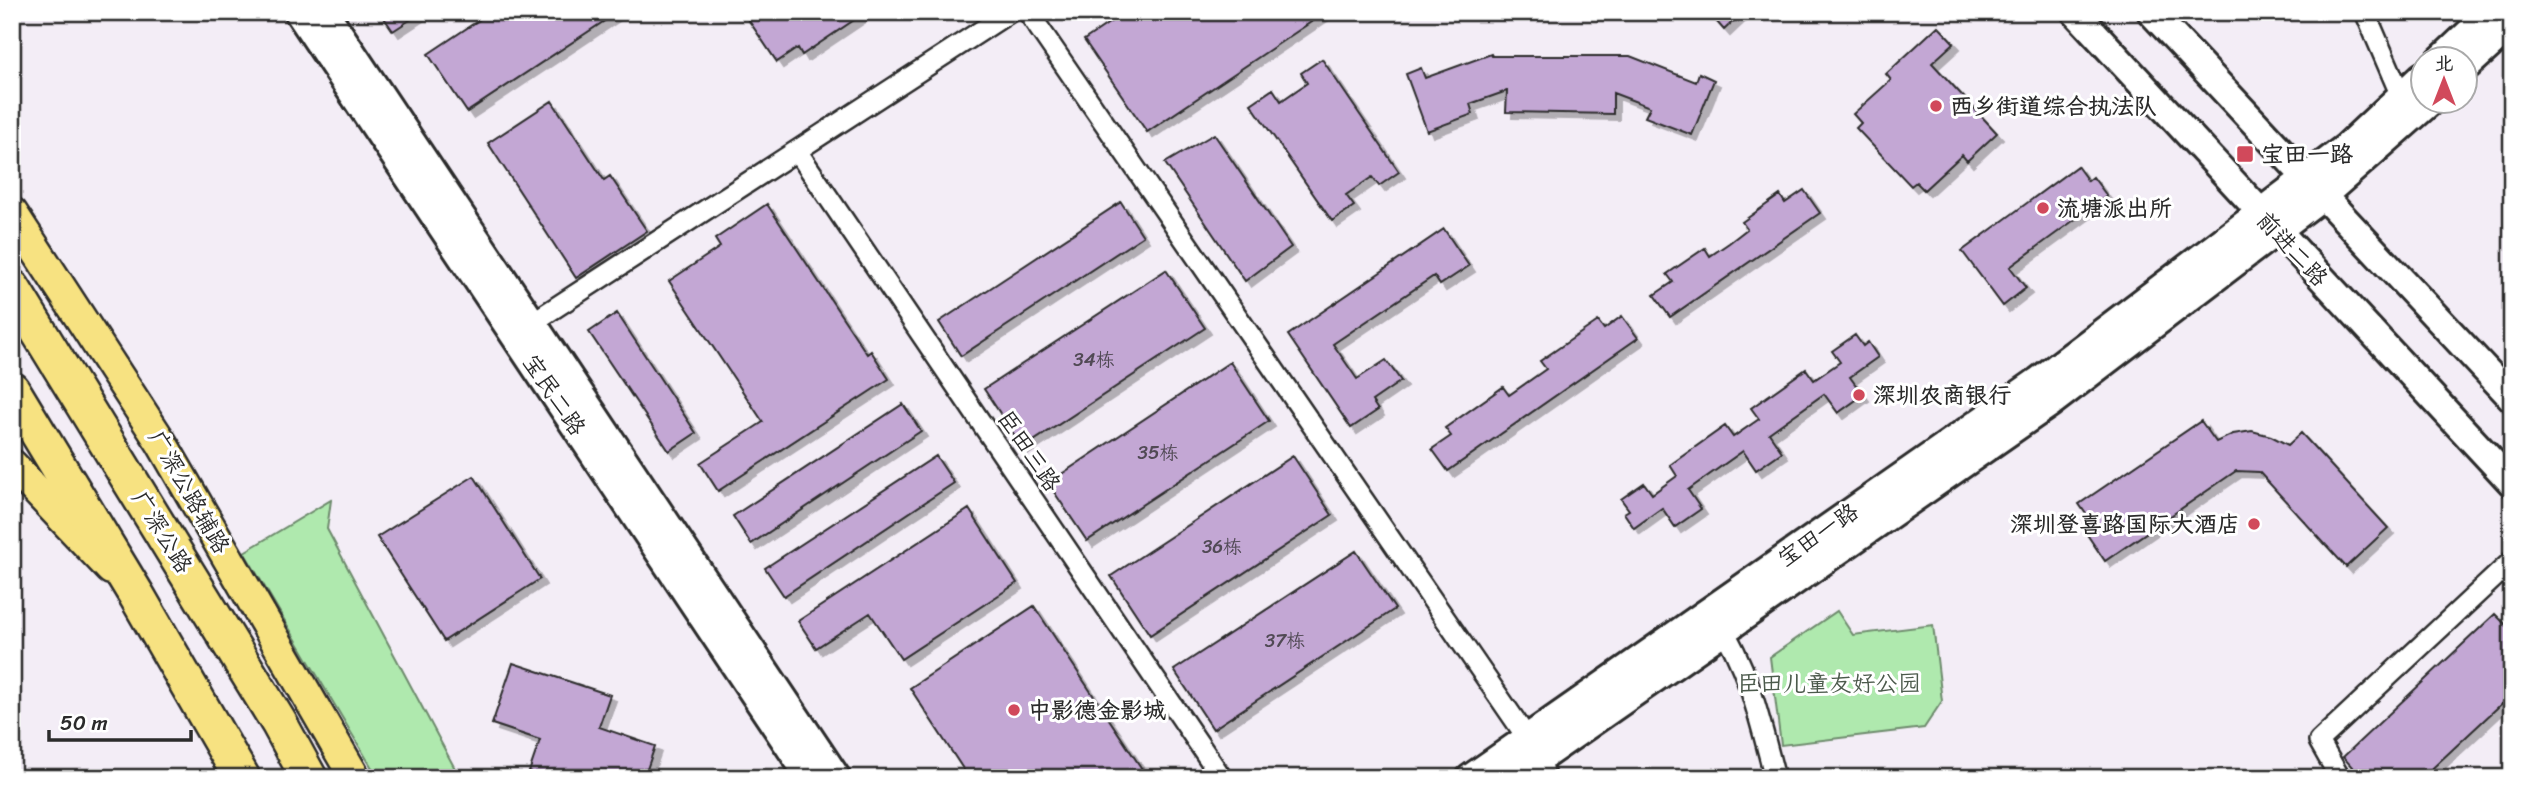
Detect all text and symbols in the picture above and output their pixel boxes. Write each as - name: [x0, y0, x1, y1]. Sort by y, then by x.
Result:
- north arrow: [2408, 46, 2478, 116]
- text: 北: [2434, 47, 2454, 80]
- place label: 西乡街道综合执法队: [1950, 86, 2157, 127]
- marker: 西乡街道综合执法队: [1928, 98, 1944, 114]
- place label: 宝田一路: [2261, 134, 2353, 175]
- marker: 宝田一路: [2235, 144, 2255, 164]
- place label: 流塘派出所: [2057, 188, 2172, 229]
- marker: 流塘派出所: [2035, 200, 2051, 216]
- street label: 前进二路: [2246, 201, 2338, 297]
- house number: 34栋: [1073, 343, 1115, 376]
- street label: 宝民二路: [511, 345, 597, 445]
- place label: 深圳农商银行: [1873, 375, 2011, 416]
- marker: 深圳农商银行: [1851, 387, 1867, 403]
- street label: 臣田三路: [986, 401, 1072, 501]
- street label: 广深公路辅路: [143, 425, 235, 559]
- house number: 35栋: [1137, 436, 1179, 469]
- street label: 广深公路: [126, 486, 198, 578]
- street label: 宝田一路: [1769, 492, 1867, 578]
- place label: 深圳登喜路国际大酒店: [2010, 504, 2240, 545]
- marker: 深圳登喜路国际大酒店: [2246, 516, 2262, 532]
- house number: 36栋: [1202, 530, 1242, 563]
- house number: 37栋: [1265, 624, 1305, 657]
- park label: 臣田儿童友好公园: [1737, 663, 1921, 704]
- place label: 中影德金影城: [1028, 690, 1166, 731]
- scale bar: [49, 699, 191, 743]
- marker: 中影德金影城: [1006, 702, 1022, 718]
- text: 50 m: [60, 704, 108, 742]

